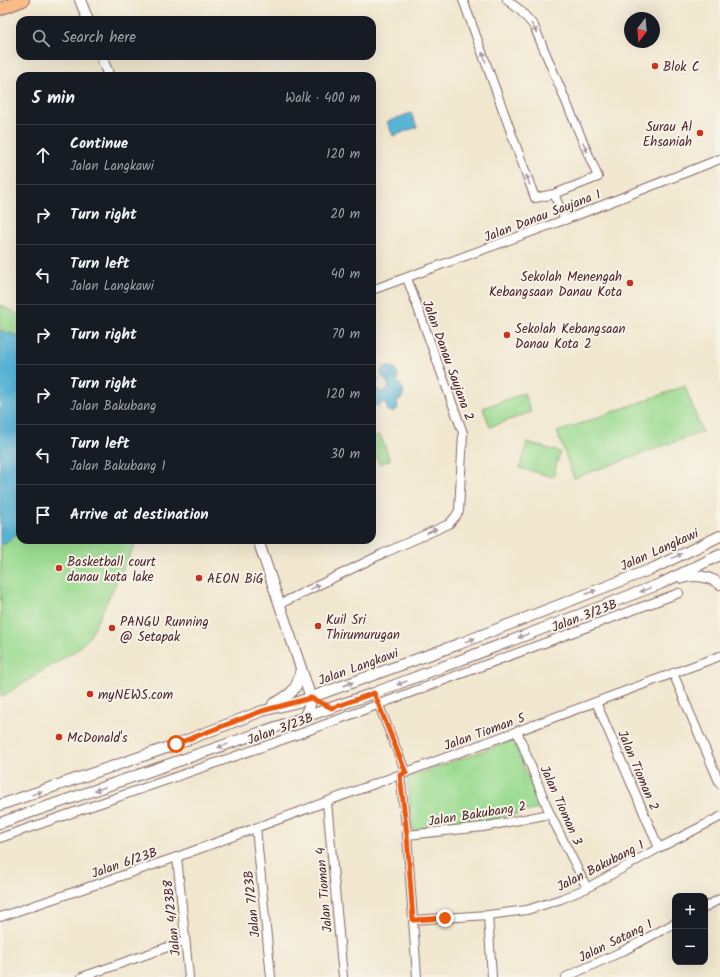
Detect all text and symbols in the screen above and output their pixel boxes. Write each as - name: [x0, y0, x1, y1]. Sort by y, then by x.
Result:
- north arrow: [624, 12, 660, 48]
- search box: [16, 16, 376, 60]
- one-way arrow: [530, 22, 537, 34]
- text: Search here: [62, 26, 136, 50]
- icon: search: [30, 27, 52, 49]
- one-way arrow: [480, 51, 486, 63]
- place label: Blok C: [663, 57, 700, 78]
- marker: Blok C: [650, 61, 660, 71]
- text: 5 min: [32, 85, 75, 112]
- text: Walk · 400 m: [285, 88, 360, 109]
- place label: Surau Al Ehsaniah: [643, 117, 692, 153]
- marker: Surau Al Ehsaniah: [695, 128, 705, 138]
- text: Continue: [70, 132, 128, 156]
- one-way arrow: [582, 142, 588, 153]
- icon: ahead: [32, 144, 54, 166]
- text: 120 m: [326, 144, 360, 165]
- text: Jalan Langkawi: [70, 156, 154, 177]
- one-way arrow: [525, 173, 531, 185]
- street label: Jalan Danau Saujana 1: [481, 184, 604, 248]
- text: Turn right: [70, 203, 137, 227]
- icon: right: [32, 204, 54, 226]
- text: 20 m: [330, 204, 360, 225]
- text: Turn left: [70, 252, 130, 276]
- icon: left: [32, 264, 54, 286]
- text: 40 m: [331, 264, 360, 285]
- place label: Sekolah Menengah Kebangsaan Danau Kota: [489, 267, 622, 303]
- text: Jalan Langkawi: [70, 276, 154, 297]
- marker: Sekolah Menengah Kebangsaan Danau Kota: [625, 278, 635, 288]
- street label: Jalan Danau Saujana 2: [416, 297, 479, 424]
- place label: Sekolah Kebangsaan Danau Kota 2: [515, 319, 625, 355]
- text: Turn right: [70, 323, 137, 347]
- icon: right: [32, 324, 54, 346]
- text: 70 m: [332, 324, 360, 345]
- marker: Sekolah Kebangsaan Danau Kota 2: [502, 330, 512, 340]
- text: Turn right: [70, 372, 137, 396]
- icon: right: [32, 384, 54, 406]
- text: 120 m: [326, 384, 360, 405]
- text: Jalan Bakubang: [70, 396, 156, 417]
- text: Turn left: [70, 432, 130, 456]
- icon: left: [32, 444, 54, 466]
- text: 30 m: [331, 444, 360, 465]
- text: Jalan Bakubang 1: [70, 456, 166, 477]
- text: Arrive at destination: [70, 503, 209, 527]
- icon: arrive: [32, 504, 54, 526]
- street label: Jalan Langkawi: [617, 523, 703, 577]
- one-way arrow: [427, 528, 439, 534]
- place label: Basketball court danau kota lake: [67, 552, 157, 588]
- one-way arrow: [672, 553, 683, 559]
- marker: Basketball court danau kota lake: [54, 563, 64, 573]
- place label: AEON BiG: [207, 569, 264, 590]
- marker: AEON BiG: [194, 573, 204, 583]
- one-way arrow: [309, 584, 321, 590]
- one-way arrow: [638, 587, 650, 593]
- one-way arrow: [586, 589, 598, 595]
- street label: Jalan 3/23B: [549, 594, 620, 639]
- place label: Kuil Sri Thirumurugan: [326, 610, 400, 646]
- place label: PANGU Running @ Setapak: [120, 612, 209, 648]
- marker: Kuil Sri Thirumurugan: [313, 621, 323, 631]
- marker: PANGU Running @ Setapak: [107, 623, 117, 633]
- one-way arrow: [517, 634, 529, 640]
- one-way arrow: [464, 636, 476, 642]
- street label: Jalan Langkawi: [315, 643, 402, 692]
- one-way arrow: [395, 680, 407, 686]
- one-way arrow: [342, 681, 354, 687]
- place label: myNEWS.com: [98, 685, 173, 706]
- marker: myNEWS.com: [85, 689, 95, 699]
- street label: Jalan 3/23B: [245, 708, 316, 751]
- street label: Jalan Tioman 5: [441, 708, 529, 757]
- street label: Jalan Tioman 2: [611, 727, 664, 814]
- place label: McDonald's: [67, 728, 128, 749]
- marker: McDonald's: [54, 732, 64, 742]
- route start: [167, 735, 185, 753]
- one-way arrow: [217, 744, 229, 750]
- street label: Jalan Tioman 3: [534, 762, 588, 849]
- one-way arrow: [94, 787, 106, 793]
- one-way arrow: [31, 789, 43, 795]
- street label: Jalan Bakubang 2: [427, 796, 528, 833]
- street label: Jalan Bakubang 1: [553, 835, 648, 897]
- street label: Jalan 6/23B: [89, 842, 160, 885]
- street label: Jalan Tioman 4: [310, 846, 339, 933]
- street label: Jalan 7/23B: [239, 869, 266, 938]
- street label: Jalan 4/23B8: [158, 879, 187, 957]
- map controls: [672, 893, 708, 965]
- button: +: [672, 893, 708, 929]
- route end: [436, 909, 454, 927]
- street label: Jalan Satang 1: [575, 914, 656, 968]
- button: −: [672, 929, 708, 965]

